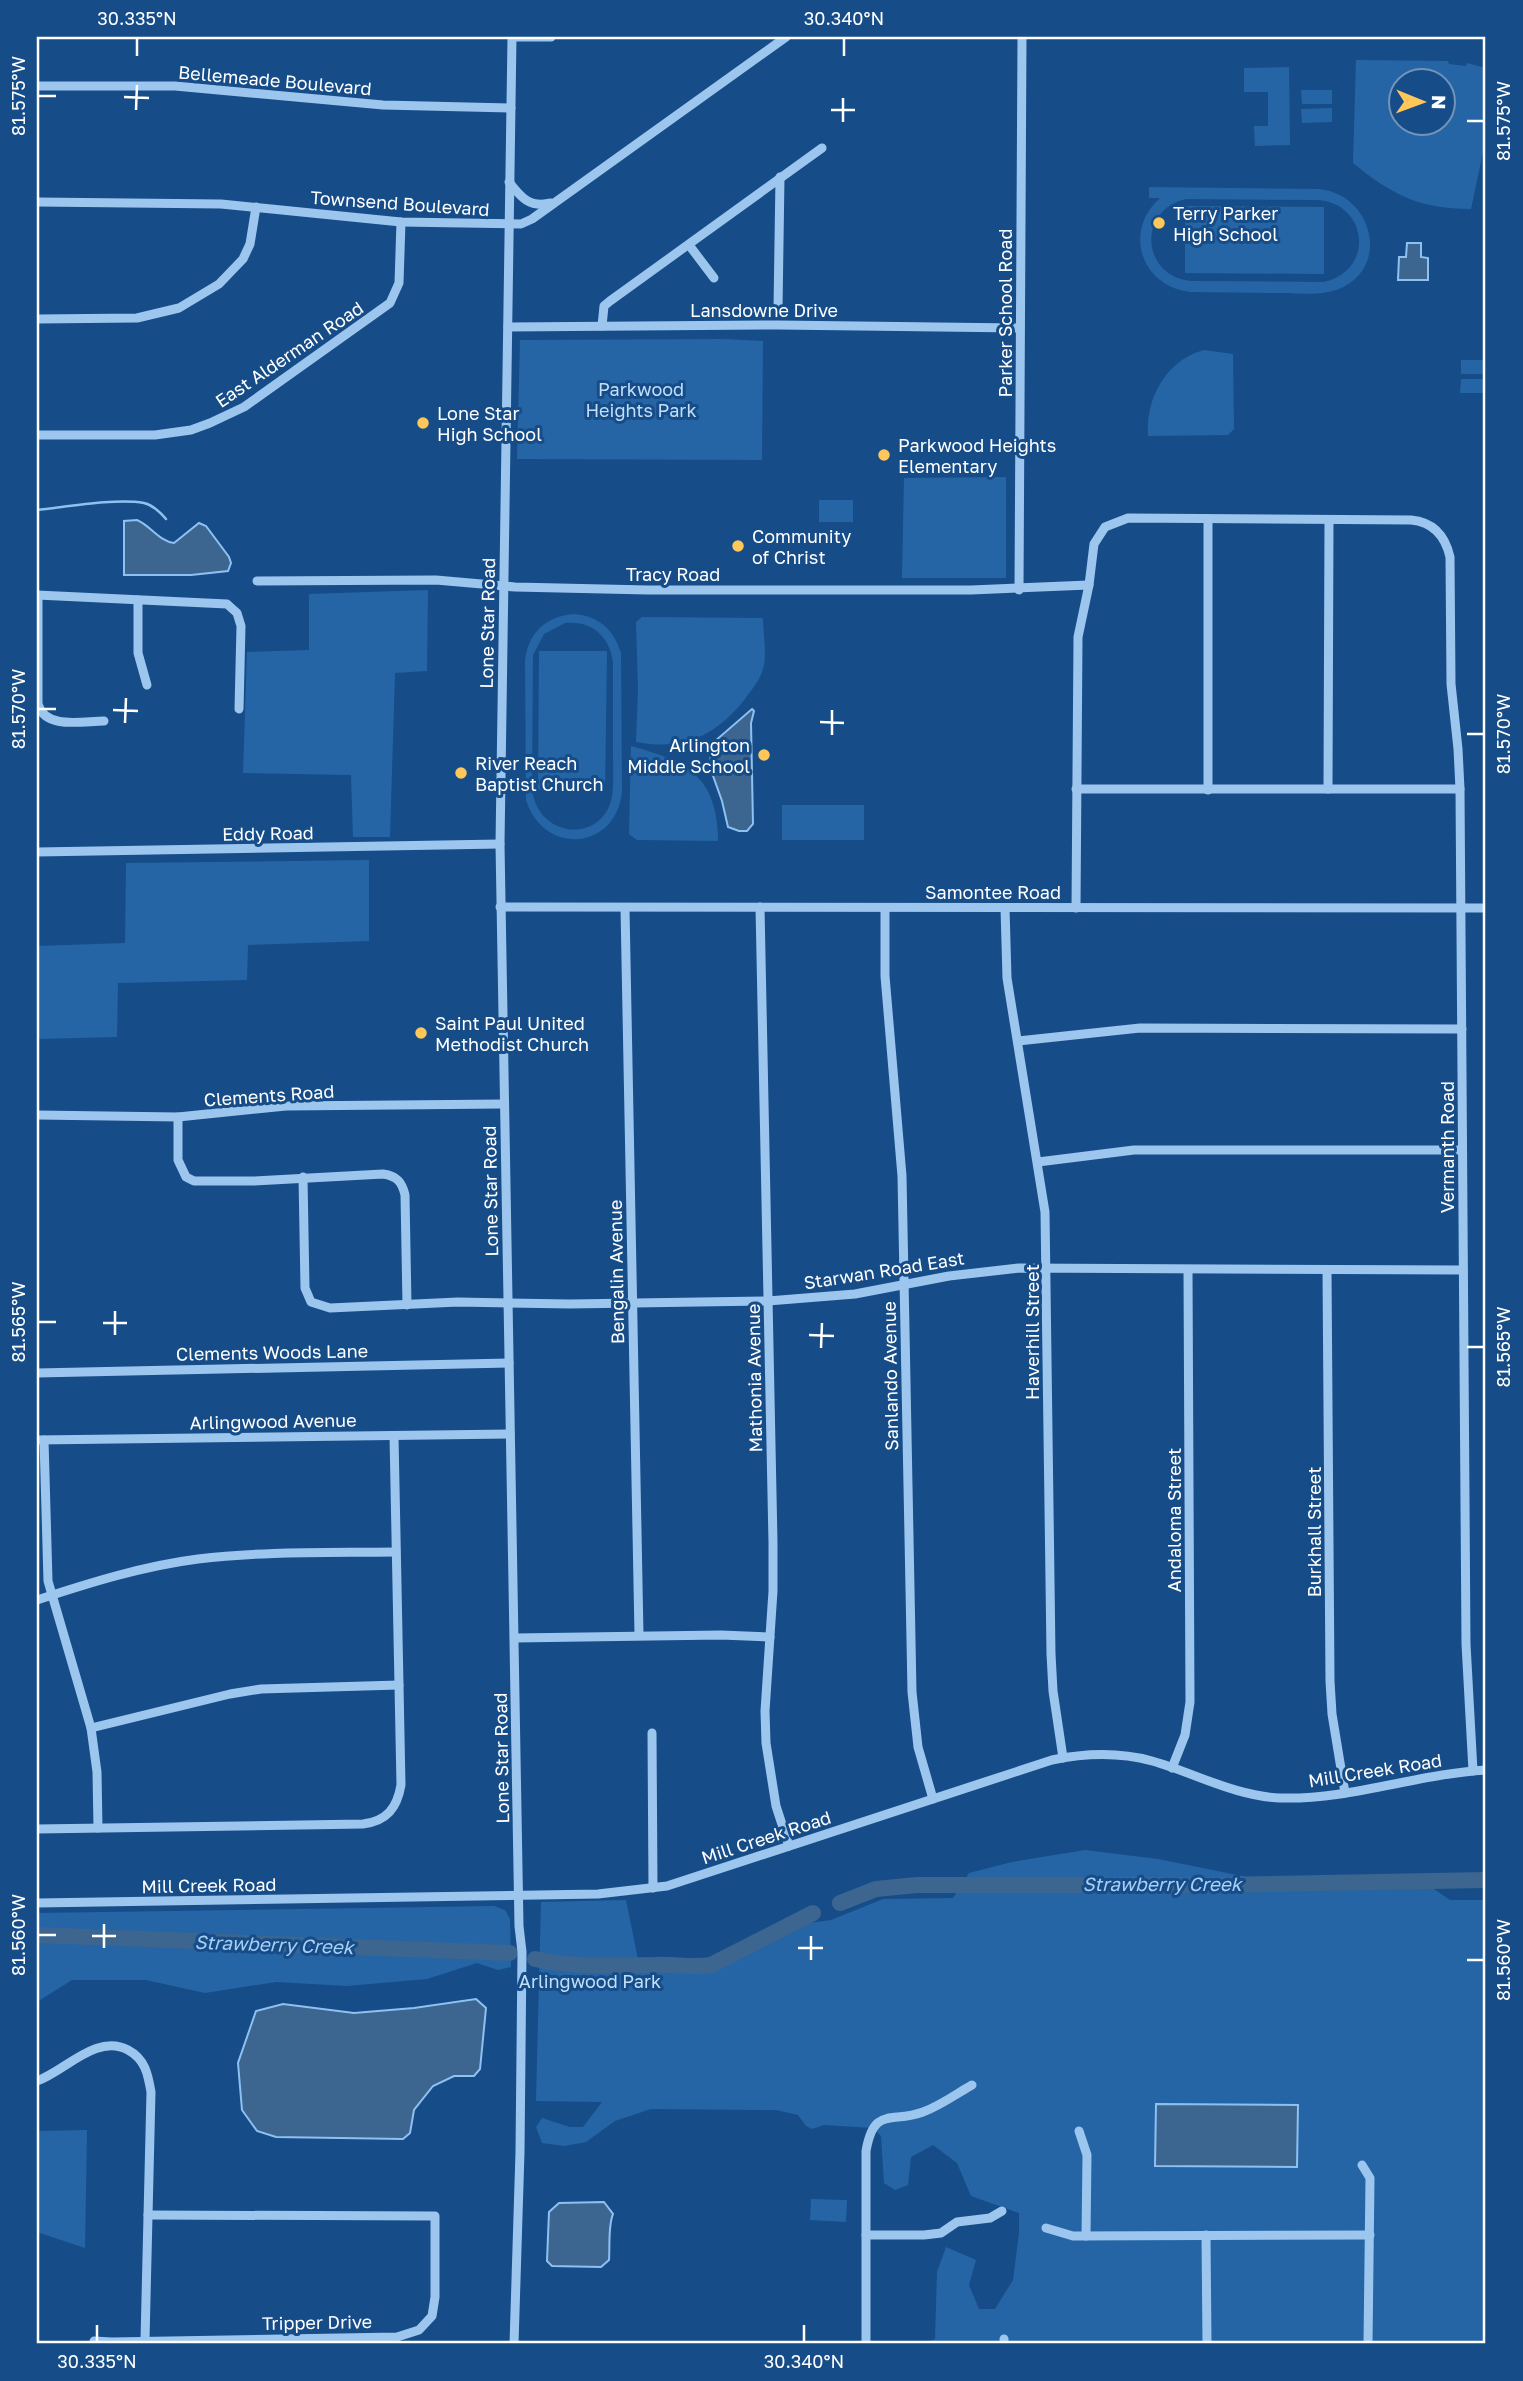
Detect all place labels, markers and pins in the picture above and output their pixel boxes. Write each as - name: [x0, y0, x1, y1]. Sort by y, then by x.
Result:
- place label: Terry Parker High School: [1173, 202, 1278, 245]
- marker: Terry Parker High School: [1151, 215, 1167, 231]
- place label: Lone Star High School: [437, 402, 542, 445]
- marker: Lone Star High School: [415, 415, 431, 431]
- place label: Parkwood Heights Elementary: [898, 434, 1056, 477]
- marker: Parkwood Heights Elementary: [876, 447, 892, 463]
- place label: Community of Christ: [752, 525, 851, 568]
- marker: Community of Christ: [730, 538, 746, 554]
- place label: Arlington Middle School: [627, 734, 750, 777]
- marker: Arlington Middle School: [756, 747, 772, 763]
- place label: River Reach Baptist Church: [475, 752, 603, 795]
- marker: River Reach Baptist Church: [453, 765, 469, 781]
- place label: Saint Paul United Methodist Church: [435, 1012, 589, 1055]
- marker: Saint Paul United Methodist Church: [413, 1025, 429, 1041]

